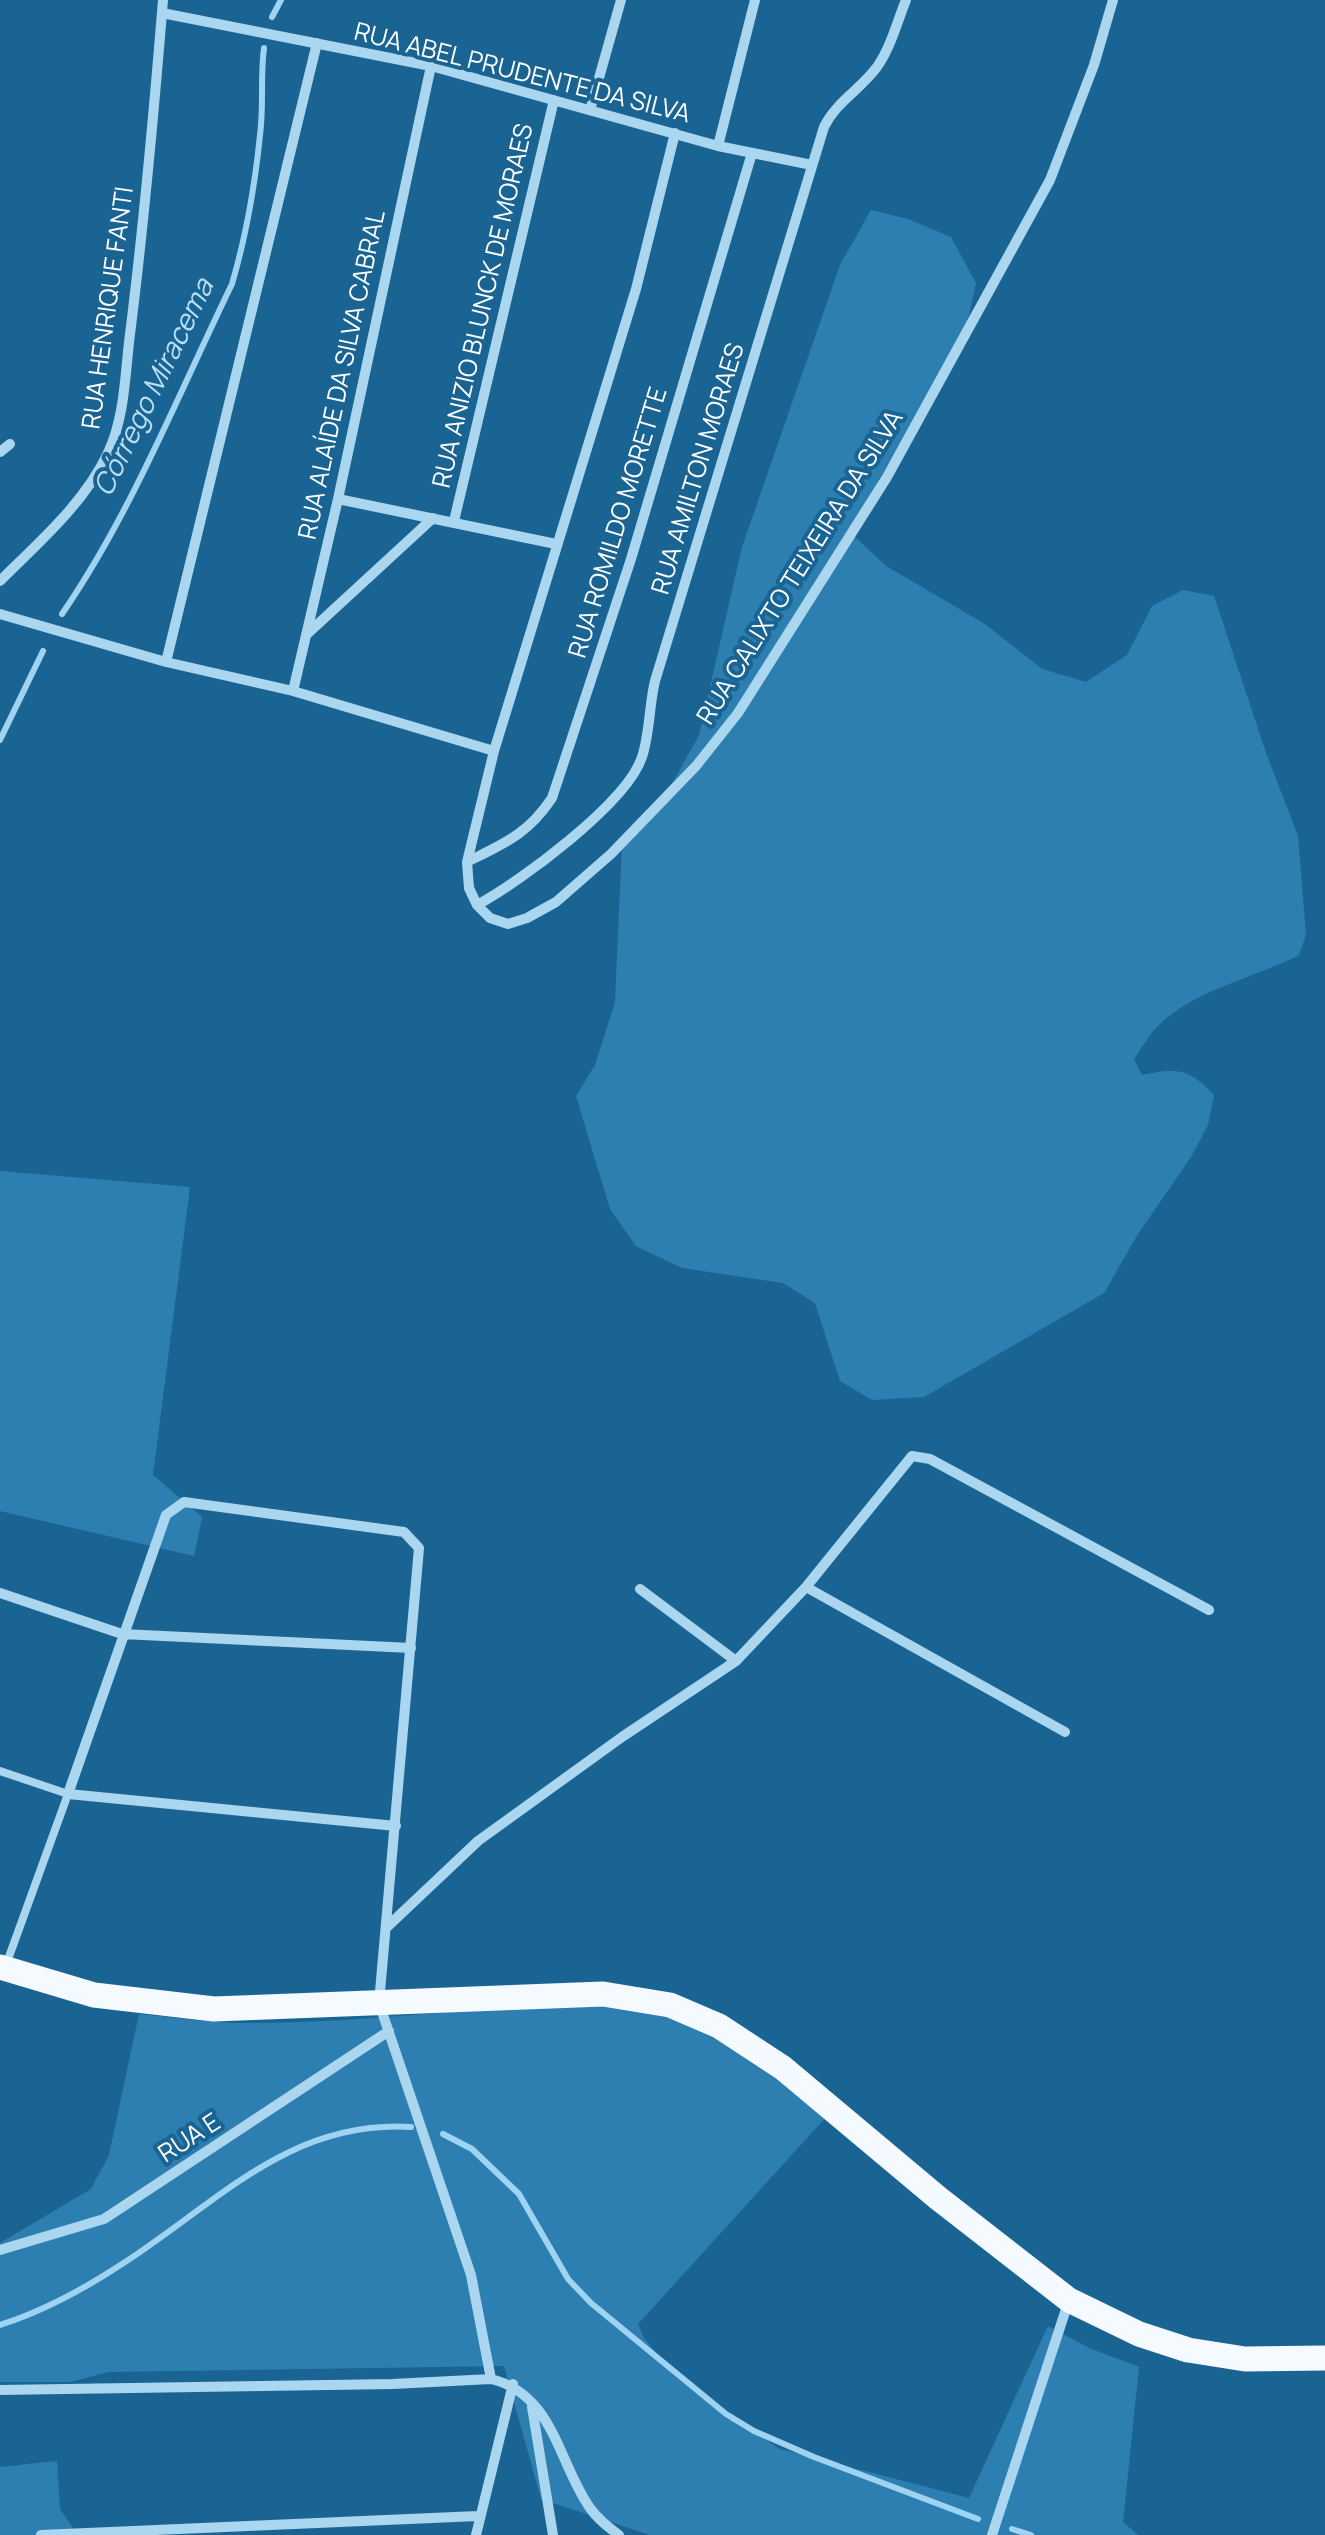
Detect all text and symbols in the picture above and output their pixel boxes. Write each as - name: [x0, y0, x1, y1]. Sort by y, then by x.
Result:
- street label: RUA ABEL PRUDENTE DA SILVA: [351, 18, 693, 130]
- street label: RUA ANIZIO BLUNCK DE MORAES: [427, 121, 541, 491]
- street label: RUA HENRIQUE FANTI: [77, 185, 141, 431]
- street label: RUA ALAÍDE DA SILVA CABRAL: [293, 208, 393, 542]
- water label: Córrego Miracema: [88, 274, 222, 502]
- street label: RUA AMILTON MORAES: [646, 340, 752, 598]
- street label: RUA ROMILDO MORETTE: [564, 384, 674, 662]
- street label: RUA CALIXTO TEIXEIRA DA SILVA: [692, 405, 910, 731]
- street label: RUA E: [153, 2108, 227, 2170]

